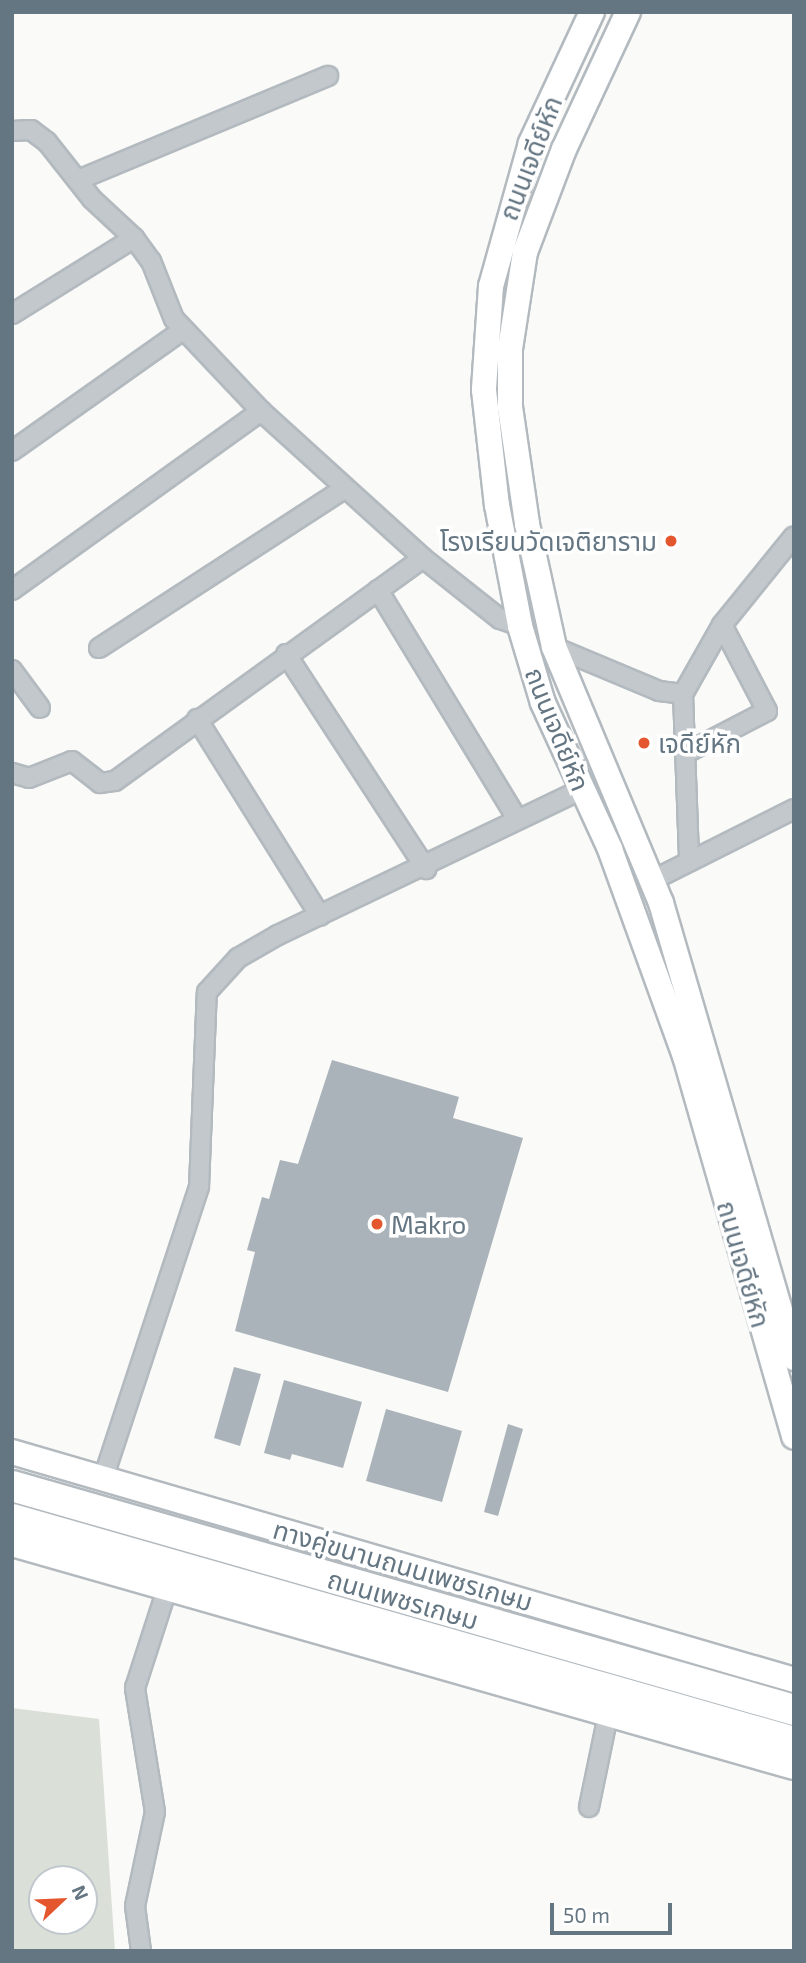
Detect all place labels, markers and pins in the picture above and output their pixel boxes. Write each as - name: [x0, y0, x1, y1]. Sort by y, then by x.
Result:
- place label: โรงเรียนวัดเจติยาราม: [440, 525, 657, 557]
- marker: โรงเรียนวัดเจติยาราม: [663, 533, 679, 549]
- place label: เจดีย์หัก: [658, 727, 741, 759]
- marker: เจดีย์หัก: [636, 735, 652, 751]
- place label: Makro: [391, 1208, 466, 1240]
- marker: Makro: [369, 1216, 385, 1232]

